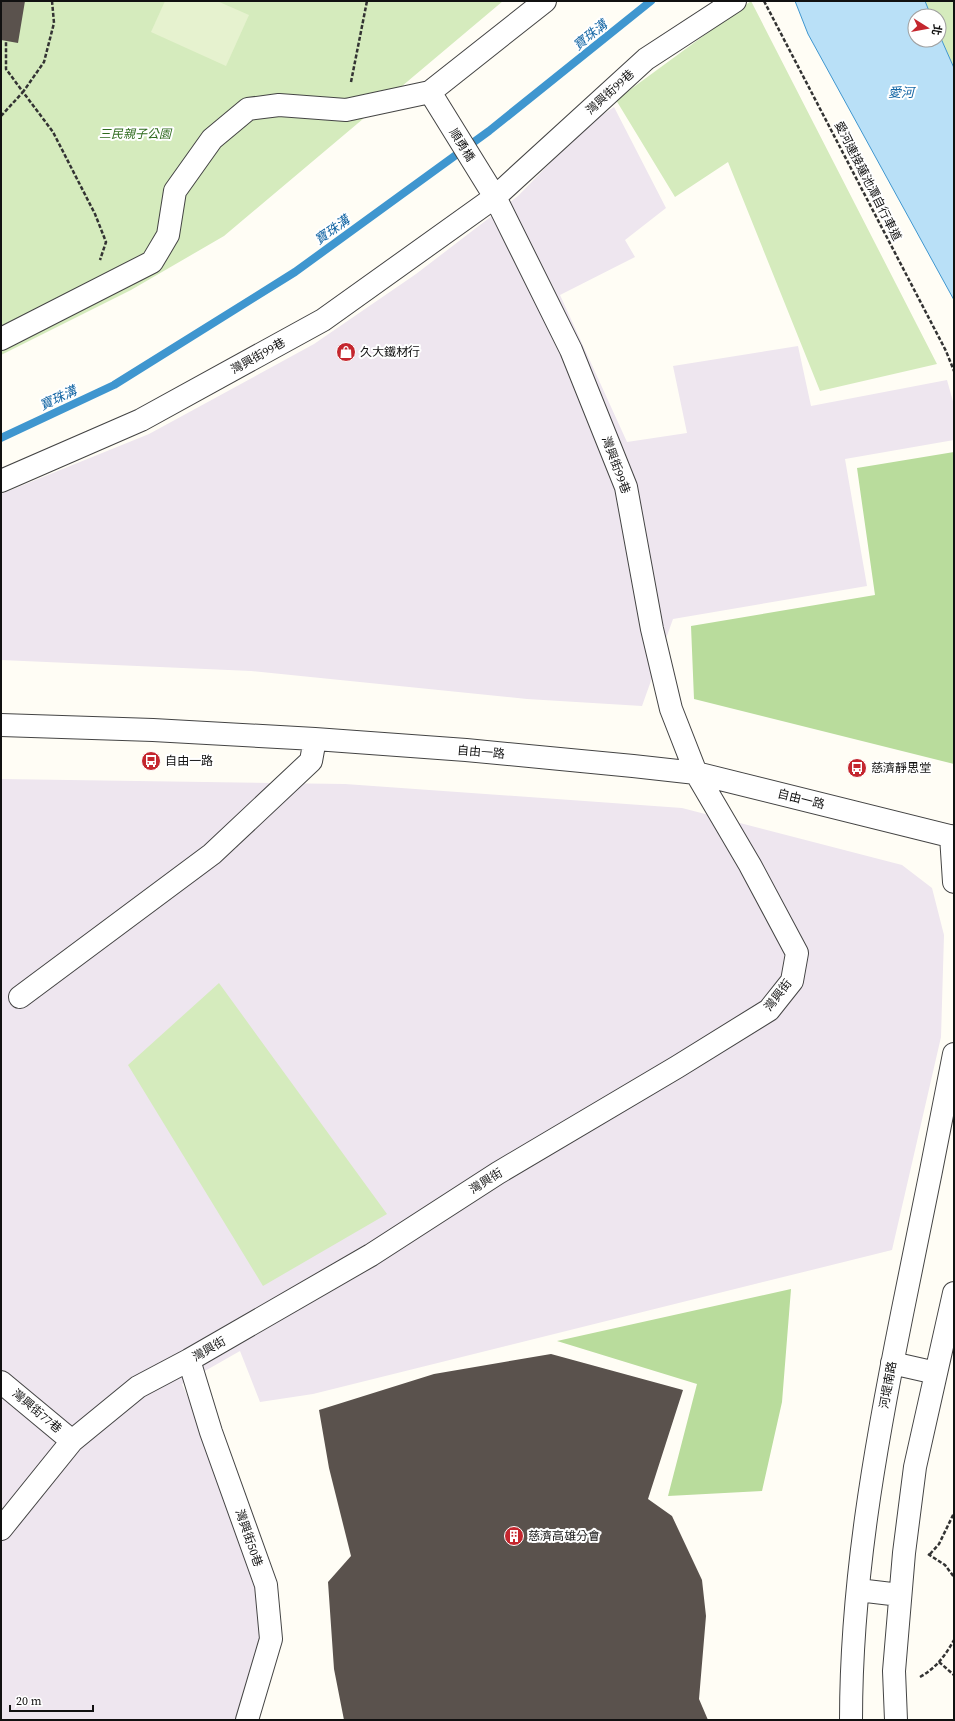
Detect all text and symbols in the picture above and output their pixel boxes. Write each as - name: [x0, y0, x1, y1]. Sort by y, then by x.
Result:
- north arrow: [907, 8, 947, 48]
- water label: 寶珠溝: [569, 15, 612, 54]
- text: 北: [928, 23, 945, 37]
- street label: 灣興街99巷: [582, 66, 638, 118]
- water label: 愛河: [888, 84, 917, 101]
- street label: 愛河連接蓮池潭自行車道: [831, 119, 905, 243]
- street label: 順勇橋: [446, 125, 478, 165]
- park label: 三民親子公園: [99, 126, 173, 142]
- water label: 寶珠溝: [311, 210, 354, 248]
- street label: 灣興街99巷: [228, 334, 288, 378]
- shop icon: 久大鐵材行: [335, 341, 357, 363]
- place label: 久大鐵材行: [360, 344, 420, 360]
- water label: 寶珠溝: [37, 381, 81, 414]
- street label: 灣興街99巷: [598, 434, 634, 496]
- street label: 自由一路: [456, 742, 506, 762]
- bus stop icon: 自由一路: [140, 750, 162, 772]
- place label: 自由一路: [165, 753, 213, 769]
- bus stop icon: 慈濟靜思堂: [846, 757, 868, 779]
- place label: 慈濟靜思堂: [871, 760, 931, 776]
- street label: 自由一路: [776, 785, 826, 813]
- street label: 灣興街: [761, 976, 795, 1014]
- street label: 灣興街: [466, 1165, 506, 1197]
- street label: 灣興街: [189, 1333, 229, 1365]
- street label: 河堤南路: [876, 1360, 900, 1410]
- street label: 灣興街77巷: [9, 1386, 65, 1436]
- street label: 灣興街50巷: [232, 1507, 266, 1569]
- building icon: 慈濟高雄分會: [503, 1525, 525, 1547]
- place label: 慈濟高雄分會: [528, 1528, 600, 1544]
- scale bar: [10, 1687, 93, 1713]
- text: 20 m: [16, 1693, 42, 1709]

